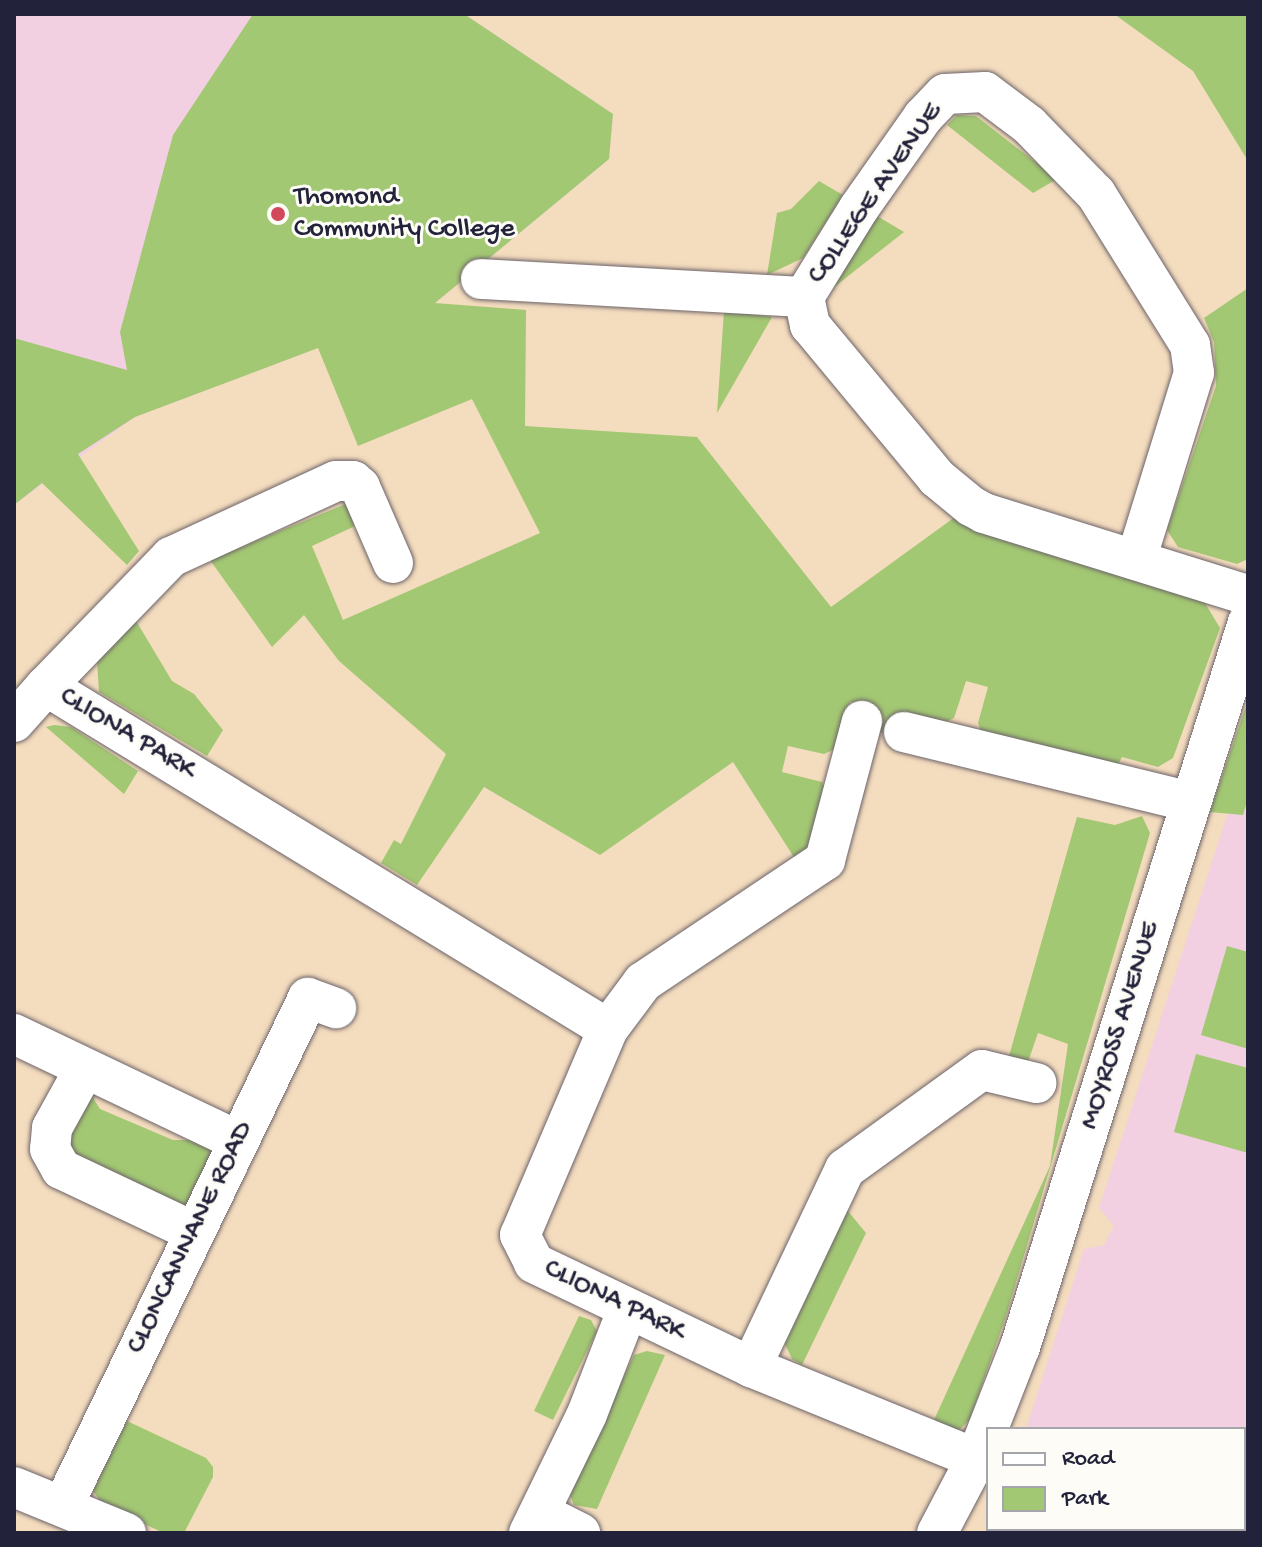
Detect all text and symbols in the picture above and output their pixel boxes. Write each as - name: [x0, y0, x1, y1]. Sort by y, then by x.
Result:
- street label: COLLEGE AVENUE: [801, 97, 951, 291]
- place label: Thomond Community College: [294, 181, 515, 247]
- marker: Thomond Community College: [269, 205, 287, 223]
- street label: CLIONA PARK: [53, 680, 201, 788]
- street label: MOYROSS AVENUE: [1074, 918, 1168, 1134]
- street label: CLONCANNANE ROAD: [120, 1116, 262, 1360]
- street label: CLIONA PARK: [538, 1252, 690, 1350]
- legend: [986, 1427, 1246, 1531]
- text: Road: [1062, 1445, 1114, 1474]
- text: Park: [1062, 1485, 1108, 1514]

